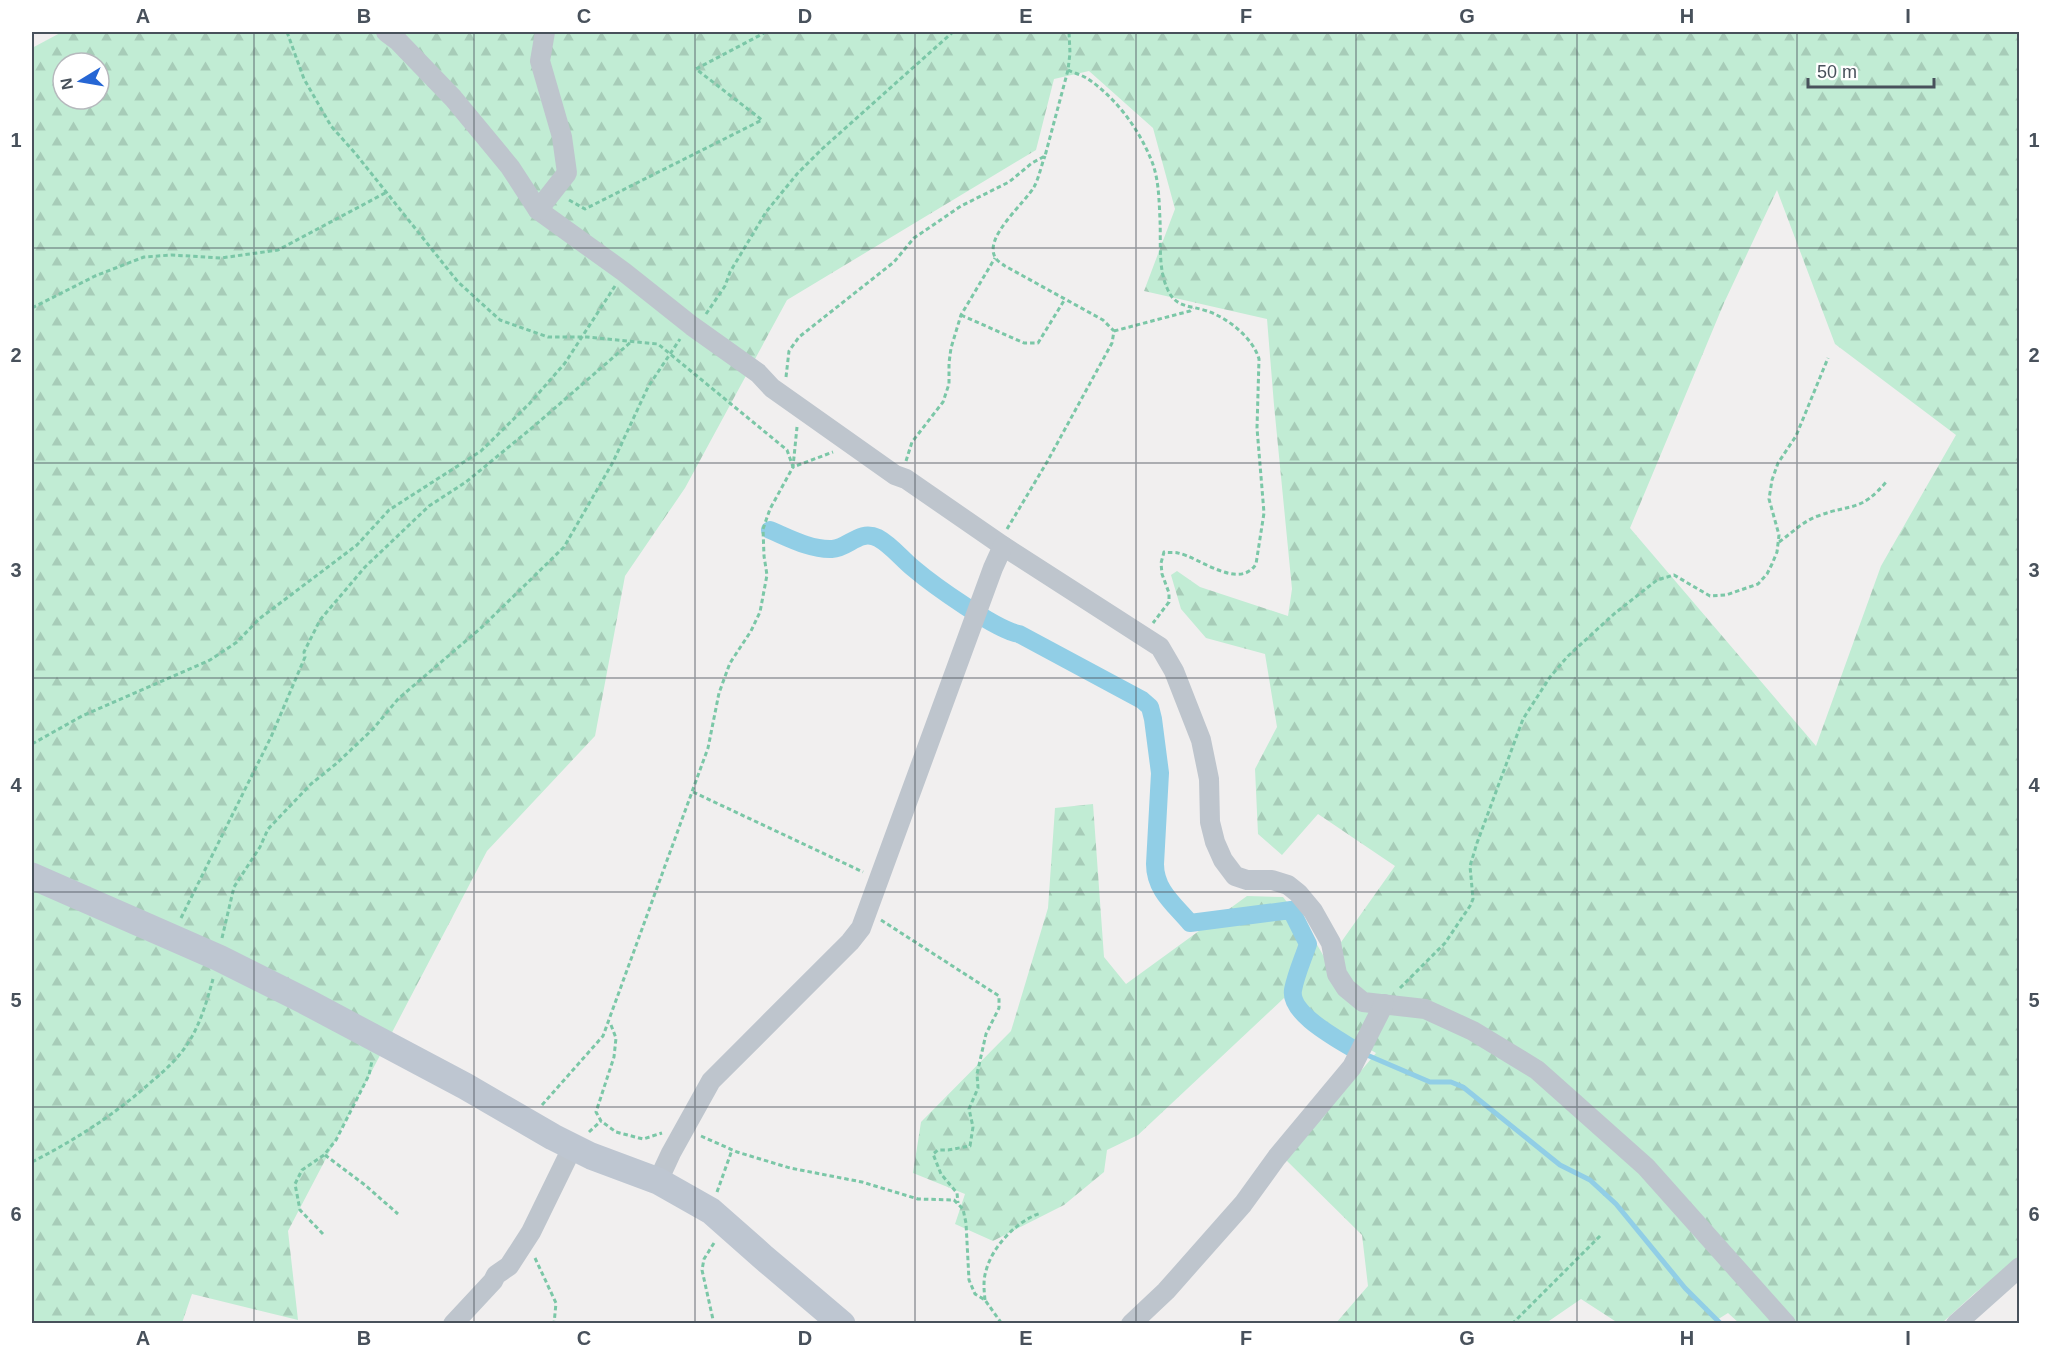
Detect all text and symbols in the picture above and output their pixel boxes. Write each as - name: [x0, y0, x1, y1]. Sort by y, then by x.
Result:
- text: A: [136, 5, 150, 27]
- text: B: [357, 5, 371, 27]
- text: C: [577, 5, 591, 27]
- text: D: [798, 5, 812, 27]
- text: E: [1019, 5, 1033, 27]
- text: F: [1240, 5, 1252, 27]
- text: G: [1459, 5, 1475, 27]
- text: H: [1680, 5, 1694, 27]
- text: I: [1905, 5, 1911, 27]
- north arrow: [51, 51, 111, 111]
- scale bar: [1808, 51, 1934, 89]
- text: 50 m: [1817, 62, 1857, 82]
- text: N: [57, 76, 76, 91]
- text: 1: [10, 129, 22, 151]
- text: 1: [2028, 129, 2040, 151]
- text: 2: [10, 344, 22, 366]
- text: 2: [2028, 344, 2040, 366]
- text: 3: [10, 559, 22, 581]
- text: 3: [2028, 559, 2040, 581]
- text: 4: [10, 774, 22, 796]
- text: 4: [2028, 774, 2040, 796]
- text: 5: [10, 989, 22, 1011]
- text: 5: [2028, 989, 2040, 1011]
- text: 6: [10, 1203, 22, 1225]
- text: 6: [2028, 1203, 2040, 1225]
- text: A: [136, 1327, 150, 1349]
- text: B: [357, 1327, 371, 1349]
- text: C: [577, 1327, 591, 1349]
- text: D: [798, 1327, 812, 1349]
- text: E: [1019, 1327, 1033, 1349]
- text: F: [1240, 1327, 1252, 1349]
- text: G: [1459, 1327, 1475, 1349]
- text: H: [1680, 1327, 1694, 1349]
- text: I: [1905, 1327, 1911, 1349]

